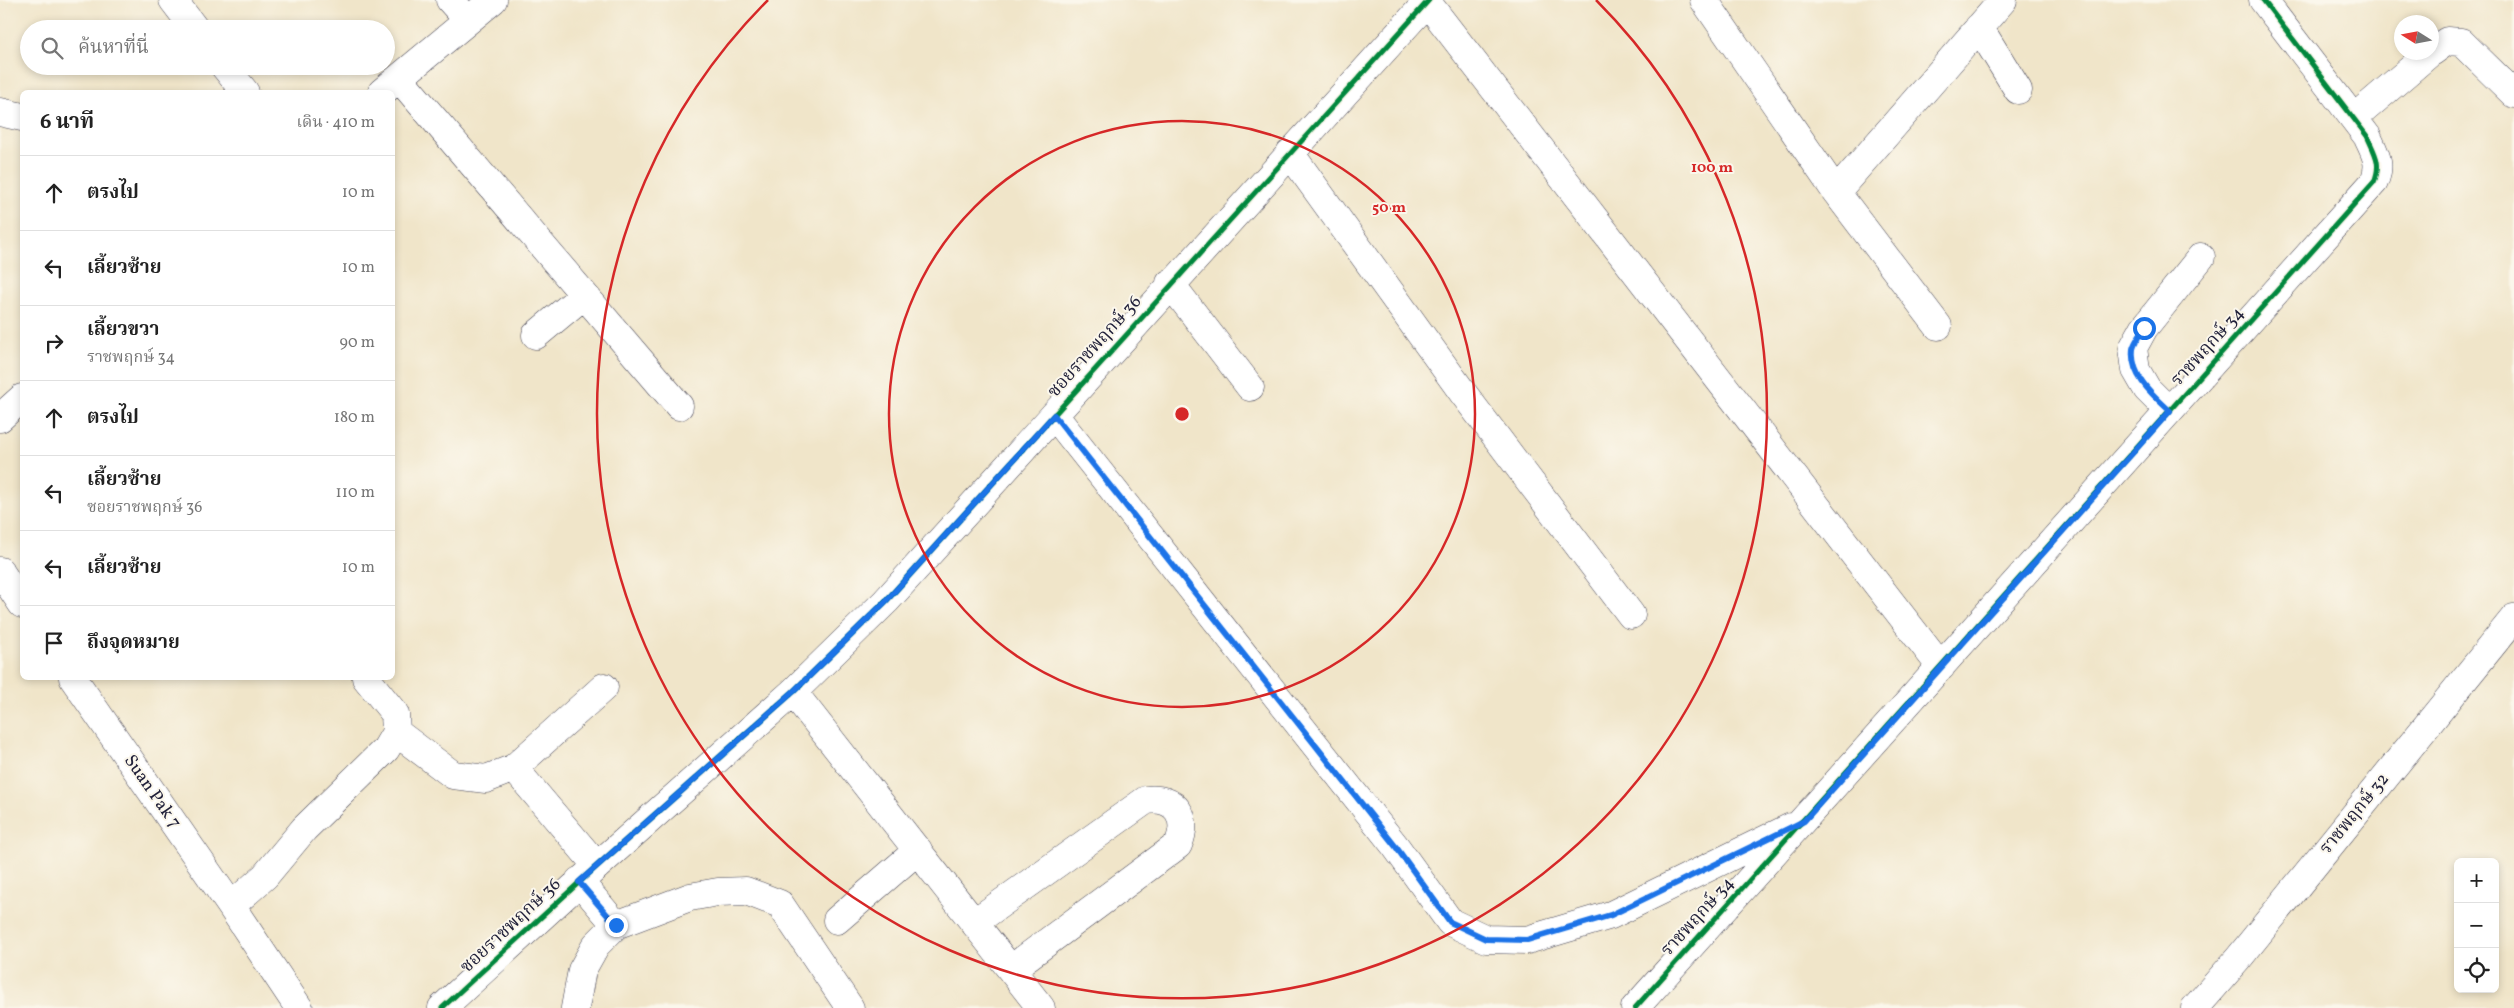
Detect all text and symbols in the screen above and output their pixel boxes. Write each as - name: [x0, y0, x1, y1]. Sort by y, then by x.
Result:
- north arrow: [2394, 15, 2439, 60]
- search box: [20, 20, 395, 75]
- icon: search: [38, 34, 66, 62]
- text: ค้นหาที่นี่: [78, 35, 149, 61]
- text: 6 นาที: [40, 108, 94, 137]
- text: เดิน · 410 m: [296, 112, 375, 134]
- text: 100 m: [1691, 158, 1734, 179]
- icon: ahead: [40, 179, 68, 207]
- text: ตรงไป: [87, 180, 139, 206]
- text: 10 m: [342, 182, 375, 204]
- text: 50 m: [1372, 198, 1406, 219]
- icon: left: [40, 254, 68, 282]
- text: เลี้ยวซ้าย: [87, 255, 161, 281]
- text: 10 m: [342, 257, 375, 279]
- street label: ซอยราชพฤกษ์ 36: [1042, 290, 1148, 404]
- street label: ราชพฤกษ์ 34: [2166, 302, 2250, 392]
- text: เลี้ยวขวา: [87, 317, 159, 343]
- route start: [2133, 317, 2156, 340]
- icon: right: [40, 329, 68, 357]
- text: 90 m: [339, 332, 375, 354]
- text: ราชพฤกษ์ 34: [87, 347, 175, 369]
- icon: ahead: [40, 404, 68, 432]
- text: ตรงไป: [87, 405, 139, 431]
- centre of rings: [1173, 405, 1191, 423]
- text: 180 m: [334, 407, 375, 429]
- text: เลี้ยวซ้าย: [87, 467, 161, 493]
- icon: left: [40, 479, 68, 507]
- text: 110 m: [336, 482, 375, 504]
- text: ซอยราชพฤกษ์ 36: [87, 497, 202, 519]
- icon: left: [40, 554, 68, 582]
- text: เลี้ยวซ้าย: [87, 555, 161, 581]
- text: 10 m: [342, 557, 375, 579]
- icon: arrive: [40, 629, 68, 657]
- text: ถึงจุดหมาย: [87, 630, 180, 656]
- street label: Suan Pak 7: [117, 750, 187, 834]
- street label: ราชพฤกษ์ 32: [2314, 768, 2396, 860]
- map controls: [2454, 858, 2499, 993]
- button: +: [2454, 858, 2499, 903]
- street label: ราชพฤกษ์ 34: [1656, 872, 1740, 962]
- street label: ซอยราชพฤกษ์ 36: [455, 873, 567, 979]
- button: −: [2454, 903, 2499, 948]
- route end: [605, 914, 628, 937]
- button: locate: [2454, 948, 2499, 993]

